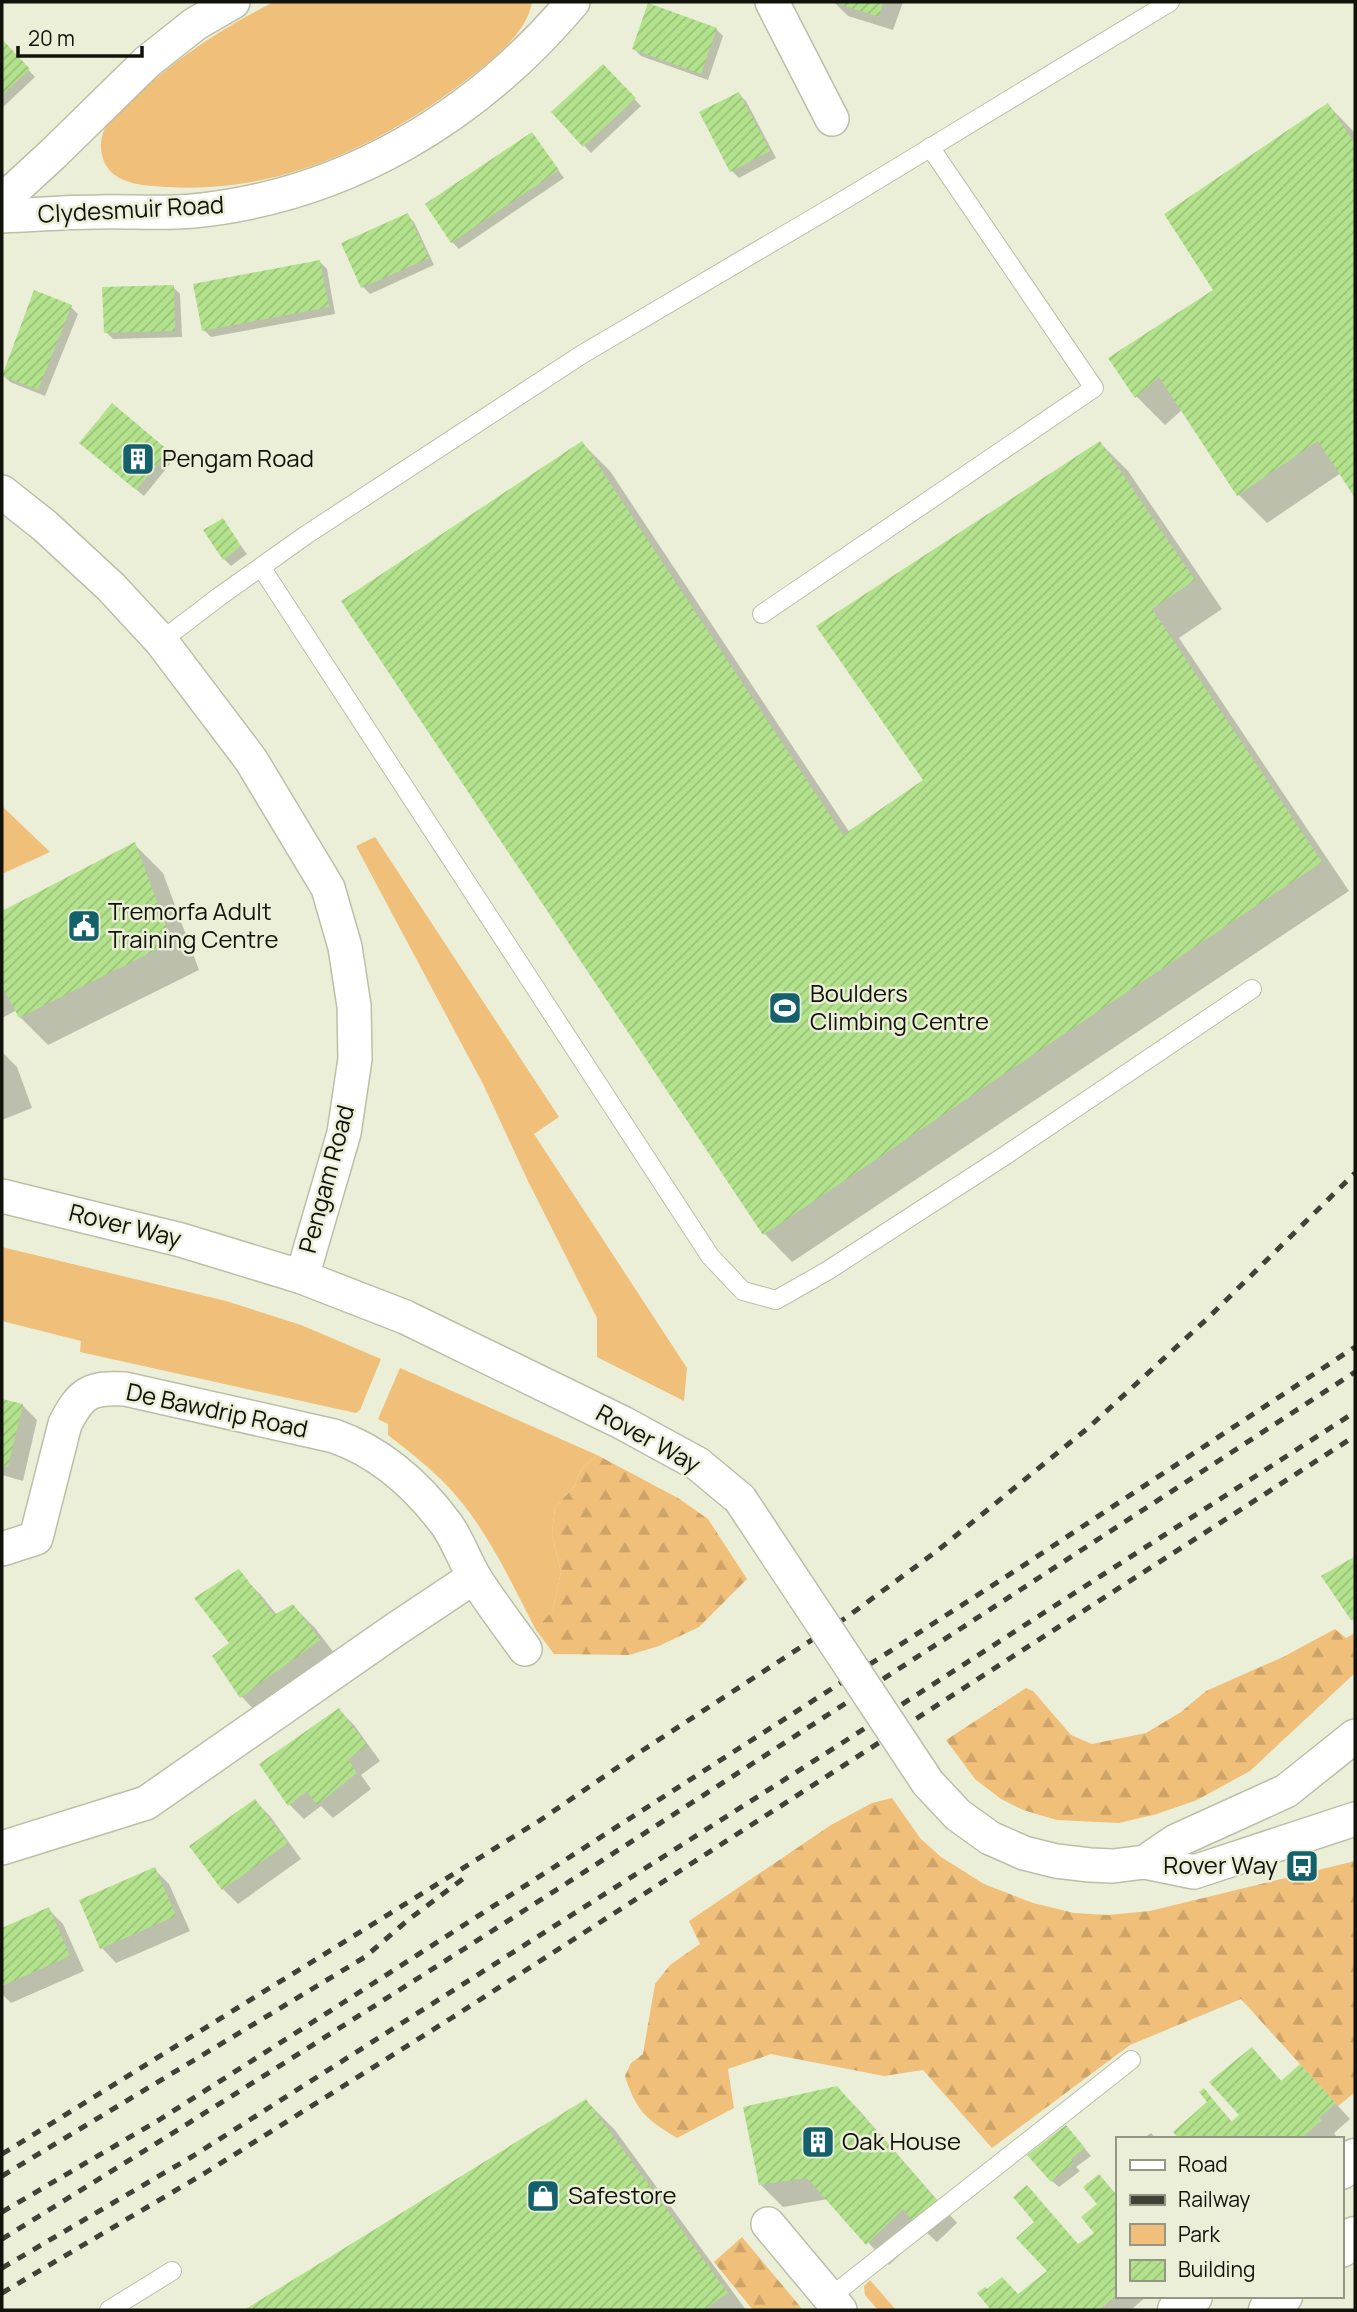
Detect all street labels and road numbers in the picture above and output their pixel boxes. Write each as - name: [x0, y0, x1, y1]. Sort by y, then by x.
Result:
- street label: Clydesmuir Road: [37, 187, 225, 230]
- street label: Pengam Road: [290, 1101, 361, 1256]
- street label: Rover Way: [66, 1195, 185, 1255]
- street label: De Bawdrip Road: [123, 1374, 311, 1445]
- street label: Rover Way: [591, 1395, 707, 1480]

